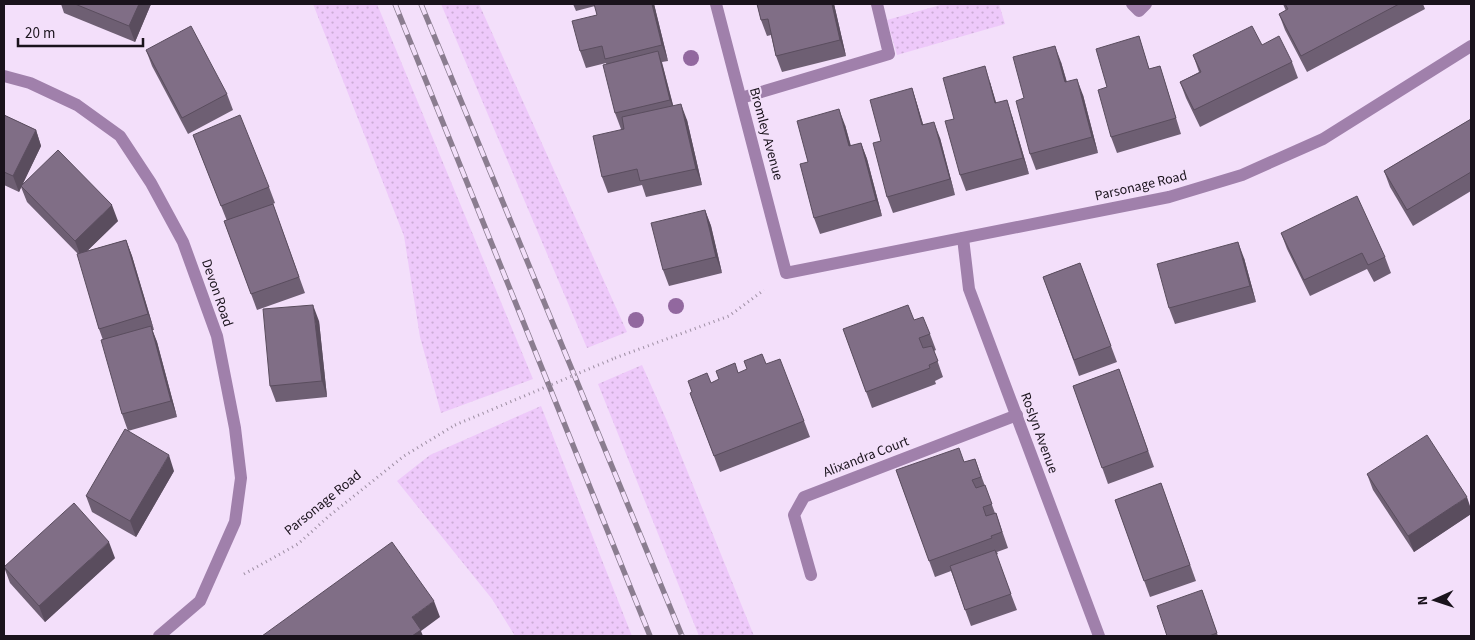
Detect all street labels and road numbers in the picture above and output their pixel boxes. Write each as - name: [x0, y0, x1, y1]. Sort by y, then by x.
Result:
- street label: Bromley Avenue: [744, 85, 788, 183]
- street label: Parsonage Road: [1093, 166, 1189, 206]
- street label: Devon Road: [196, 257, 238, 329]
- street label: Roslyn Avenue: [1015, 390, 1063, 476]
- street label: Alixandra Court: [820, 431, 912, 483]
- street label: Parsonage Road: [280, 466, 366, 540]

